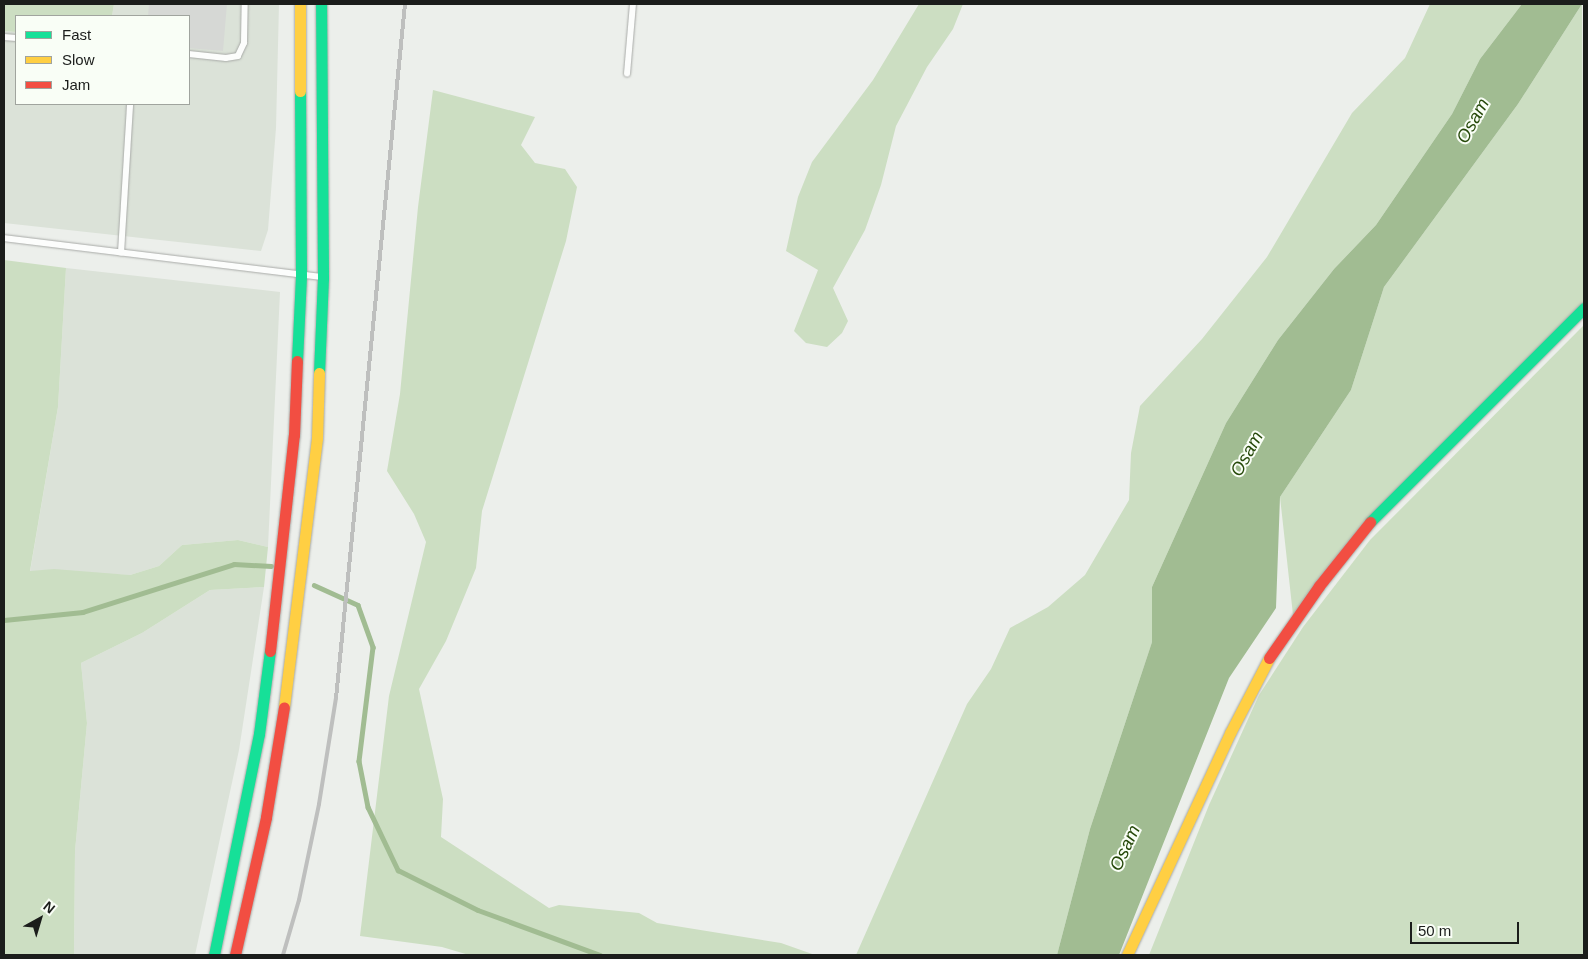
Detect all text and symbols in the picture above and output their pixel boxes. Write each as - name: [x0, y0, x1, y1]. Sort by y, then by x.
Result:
- legend: [15, 15, 190, 105]
- text: Fast: [62, 26, 91, 43]
- text: Slow: [62, 51, 95, 68]
- text: Jam: [62, 76, 90, 93]
- water label: Osam: [1452, 95, 1494, 147]
- water label: Osam: [1226, 428, 1268, 480]
- water label: Osam: [1105, 822, 1145, 874]
- north arrow: [15, 894, 65, 944]
- text: N: [40, 898, 58, 917]
- scale bar: [1413, 912, 1522, 944]
- text: 50 m: [1418, 922, 1451, 939]

